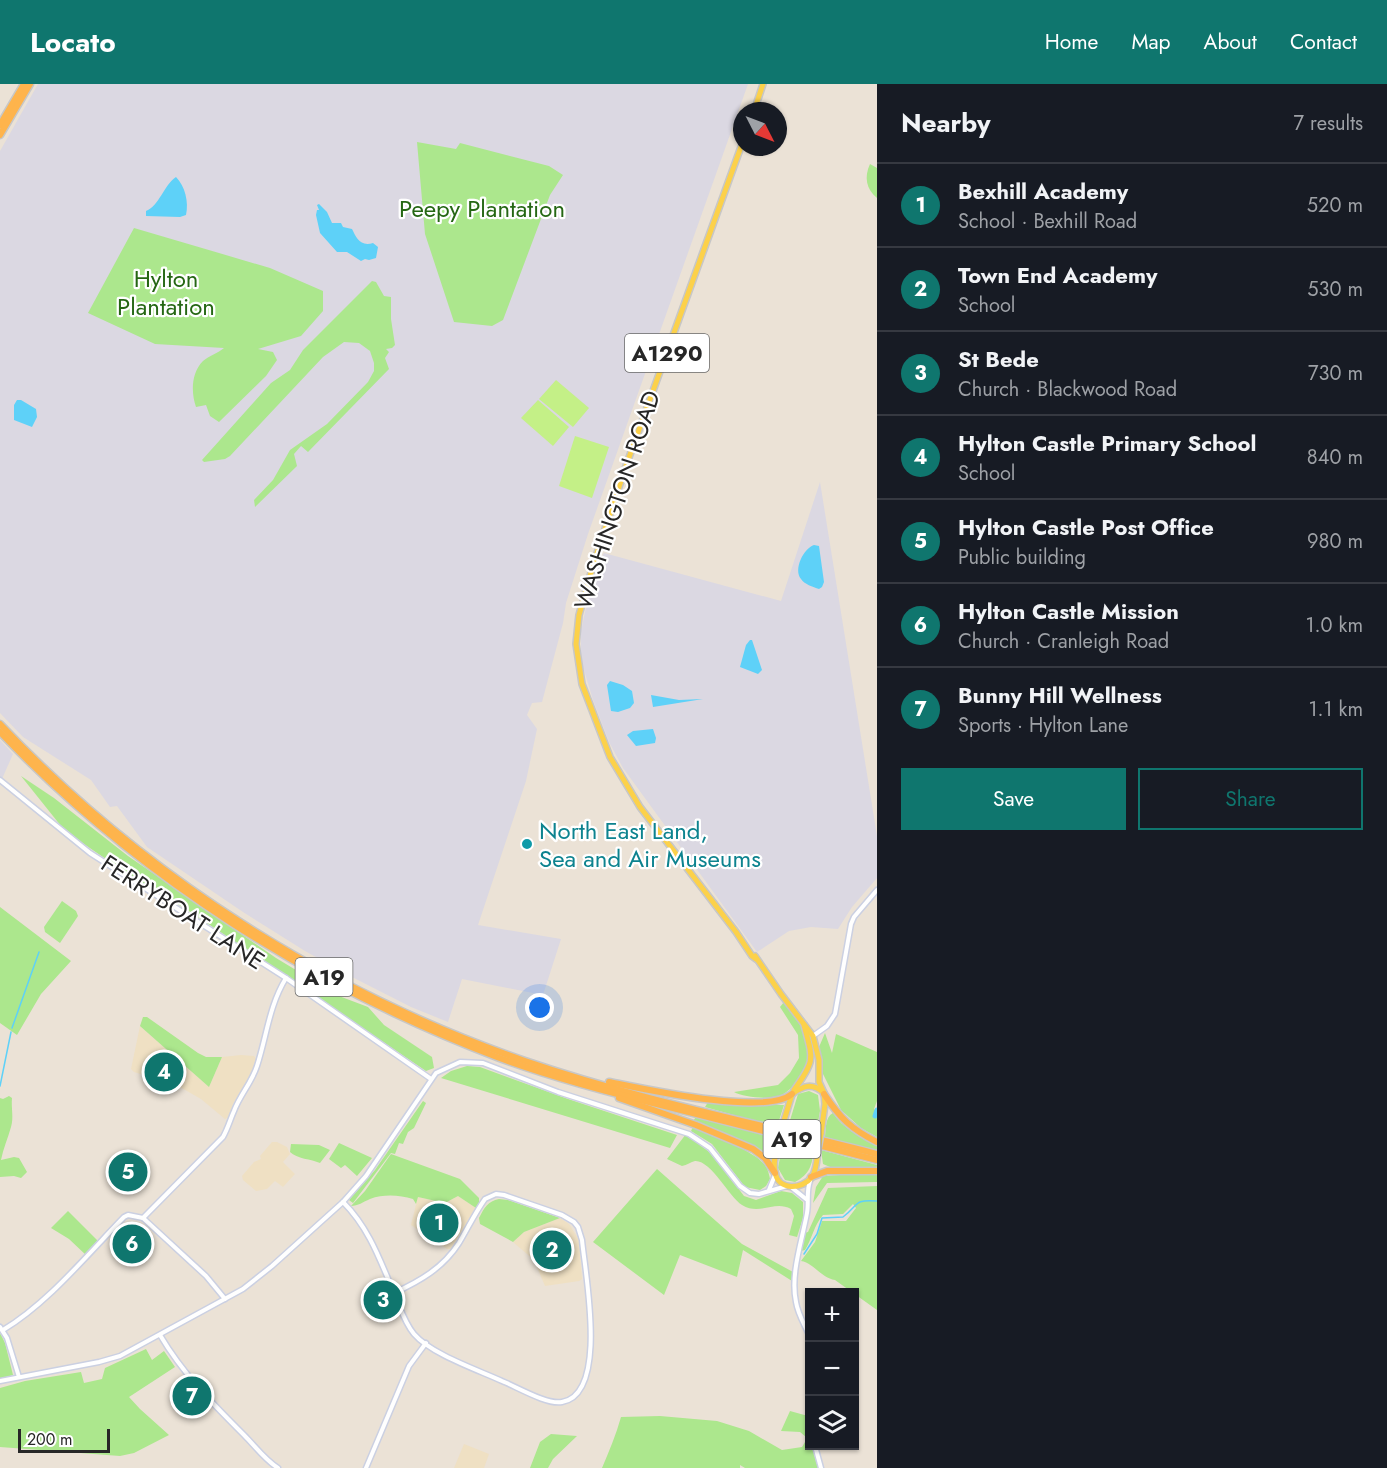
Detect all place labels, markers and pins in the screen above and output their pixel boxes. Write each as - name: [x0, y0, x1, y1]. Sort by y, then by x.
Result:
- place label: North East Land, Sea and Air Museums: [539, 813, 761, 876]
- marker: North East Land, Sea and Air Museums: [520, 837, 534, 851]
- pin: 4: [144, 1050, 184, 1094]
- pin: 5: [108, 1150, 148, 1194]
- pin: 1: [420, 1200, 458, 1246]
- pin: 6: [112, 1222, 152, 1266]
- pin: 2: [532, 1228, 572, 1272]
- pin: 3: [364, 1278, 403, 1322]
- pin: 7: [172, 1374, 212, 1418]

